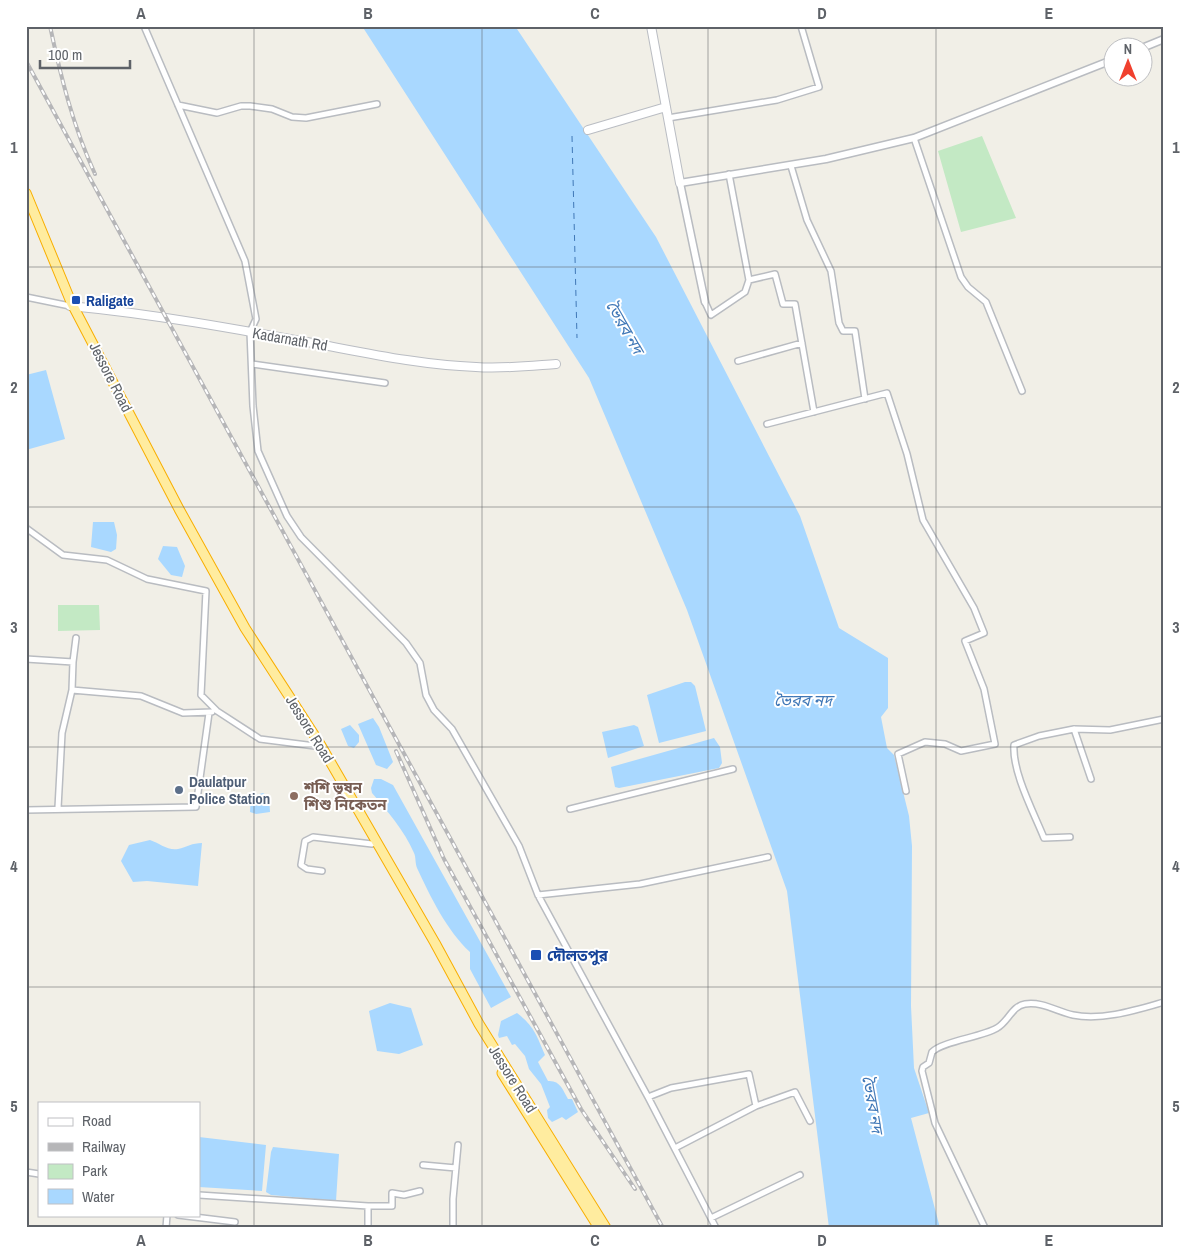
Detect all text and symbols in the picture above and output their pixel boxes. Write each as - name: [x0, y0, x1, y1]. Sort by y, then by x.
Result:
- text: A: [136, 2, 146, 24]
- text: B: [363, 2, 373, 24]
- text: C: [590, 2, 600, 24]
- text: D: [817, 2, 827, 24]
- text: E: [1045, 2, 1054, 24]
- scale bar: [40, 38, 130, 70]
- north arrow: [1102, 38, 1152, 88]
- text: N: [1124, 40, 1132, 58]
- text: 100 m: [48, 44, 82, 65]
- text: 1: [10, 136, 18, 158]
- text: 1: [1172, 136, 1180, 158]
- place label: Raligate: [86, 290, 134, 311]
- marker: Raligate: [70, 294, 82, 306]
- water label: ভৈরব নদ: [601, 296, 651, 360]
- street label: Kadarnath Rd: [251, 322, 329, 356]
- street label: Jessore Road: [84, 338, 138, 416]
- text: 2: [10, 376, 18, 398]
- text: 2: [1172, 376, 1180, 398]
- text: 3: [10, 616, 18, 638]
- text: 3: [1172, 616, 1180, 638]
- water label: ভৈরব নদ: [774, 689, 835, 711]
- street label: Jessore Road: [281, 691, 339, 767]
- place label: Daulatpur Police Station: [189, 771, 270, 809]
- place label: শশি ভূষন শিশু নিকেতন: [303, 777, 387, 815]
- marker: Daulatpur Police Station: [173, 784, 185, 796]
- marker: শশি ভূষন শিশু নিকেতন: [288, 790, 300, 802]
- text: 4: [10, 855, 18, 877]
- text: 4: [1172, 855, 1180, 877]
- place label: দৌলতপুর: [547, 945, 609, 966]
- marker: দৌলতপুর: [529, 948, 543, 962]
- street label: Jessore Road: [484, 1041, 542, 1117]
- water label: ভৈরব নদ: [857, 1073, 889, 1138]
- text: 5: [10, 1095, 18, 1117]
- text: 5: [1172, 1095, 1180, 1117]
- legend: [38, 1102, 200, 1216]
- text: Road: [82, 1110, 111, 1131]
- text: Railway: [82, 1136, 127, 1157]
- text: Park: [82, 1160, 108, 1181]
- text: Water: [82, 1186, 114, 1207]
- text: A: [136, 1229, 146, 1251]
- text: B: [363, 1229, 373, 1251]
- text: C: [590, 1229, 600, 1251]
- text: D: [817, 1229, 827, 1251]
- text: E: [1045, 1229, 1054, 1251]

